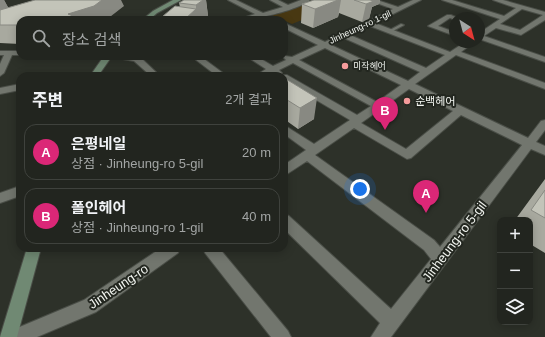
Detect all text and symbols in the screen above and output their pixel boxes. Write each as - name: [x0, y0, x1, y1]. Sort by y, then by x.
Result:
- street label: Jinheung-ro 1-gil: [328, 8, 392, 46]
- north arrow: [449, 12, 485, 48]
- search box: [16, 16, 288, 60]
- icon: search: [30, 27, 52, 49]
- text: 장소 검색: [62, 31, 121, 48]
- marker: 미작헤어: [340, 61, 350, 71]
- place label: 미작헤어: [353, 61, 386, 71]
- text: 주변: [32, 91, 63, 110]
- text: 2개 결과: [225, 92, 272, 107]
- place label: 순백헤어: [415, 95, 455, 107]
- marker: 순백헤어: [402, 96, 412, 106]
- pin: B: [372, 97, 398, 130]
- text: 은평네일: [71, 135, 126, 152]
- text: A: [41, 145, 51, 160]
- text: 20 m: [242, 145, 271, 160]
- text: 상점 · Jinheung-ro 5-gil: [71, 156, 203, 171]
- your location: [350, 179, 370, 199]
- pin: A: [413, 180, 439, 213]
- street label: Jinheung-ro 5-gil: [419, 198, 490, 284]
- text: 폴인헤어: [71, 199, 126, 216]
- text: B: [41, 209, 51, 224]
- text: 40 m: [242, 209, 271, 224]
- map controls: [497, 217, 533, 325]
- button: +: [497, 217, 533, 253]
- text: 상점 · Jinheung-ro 1-gil: [71, 220, 203, 235]
- button: −: [497, 253, 533, 289]
- street label: Jinheung-ro: [86, 261, 151, 312]
- button: layers: [497, 289, 533, 325]

